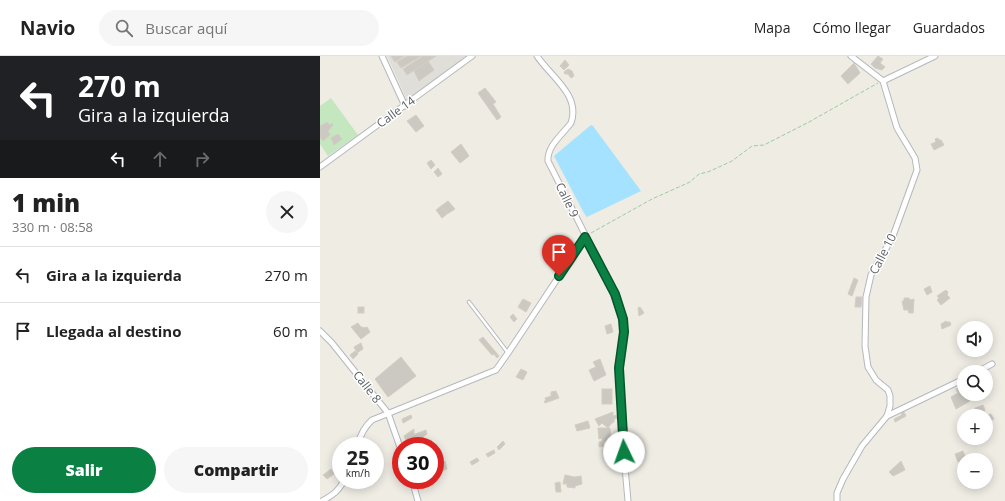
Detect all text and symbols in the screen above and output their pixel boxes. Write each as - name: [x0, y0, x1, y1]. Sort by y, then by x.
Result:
- search box: [99, 10, 379, 46]
- text: Navio: [20, 15, 75, 41]
- icon: search: [113, 17, 135, 39]
- text: Buscar aquí: [145, 18, 227, 38]
- text: Mapa: [754, 18, 790, 37]
- text: Cómo llegar: [812, 18, 891, 37]
- text: Guardados: [913, 18, 985, 37]
- text: 270 m: [78, 67, 161, 105]
- icon: left: [12, 72, 64, 124]
- street label: Calle 14: [373, 92, 419, 131]
- text: Gira a la izquierda: [78, 103, 230, 127]
- icon: left: [107, 148, 129, 170]
- icon: ahead: [149, 148, 171, 170]
- icon: right: [191, 148, 213, 170]
- street label: Calle 9: [552, 179, 583, 220]
- text: 1 min: [12, 186, 80, 219]
- button: close: [266, 191, 308, 233]
- text: 330 m · 08:58: [12, 218, 93, 236]
- street label: Calle 10: [865, 230, 900, 277]
- pin: [542, 235, 576, 276]
- icon: arrive: [548, 241, 570, 263]
- icon: left: [12, 264, 34, 286]
- text: Gira a la izquierda: [46, 265, 182, 285]
- text: 270 m: [264, 265, 308, 285]
- icon: arrive: [12, 320, 34, 342]
- text: Llegada al destino: [46, 321, 181, 341]
- text: 60 m: [273, 321, 308, 341]
- map controls: [957, 321, 993, 489]
- button: sound: [957, 321, 993, 357]
- button: search: [957, 365, 993, 401]
- street label: Calle 8: [349, 367, 386, 407]
- button: +: [957, 409, 993, 445]
- position arrow: [603, 431, 645, 473]
- speed limit sign: 30: [392, 437, 444, 489]
- text: 25: [347, 444, 369, 471]
- button: Salir: [12, 447, 156, 493]
- button: Compartir: [164, 447, 308, 493]
- button: −: [957, 453, 993, 489]
- text: km/h: [346, 466, 370, 480]

